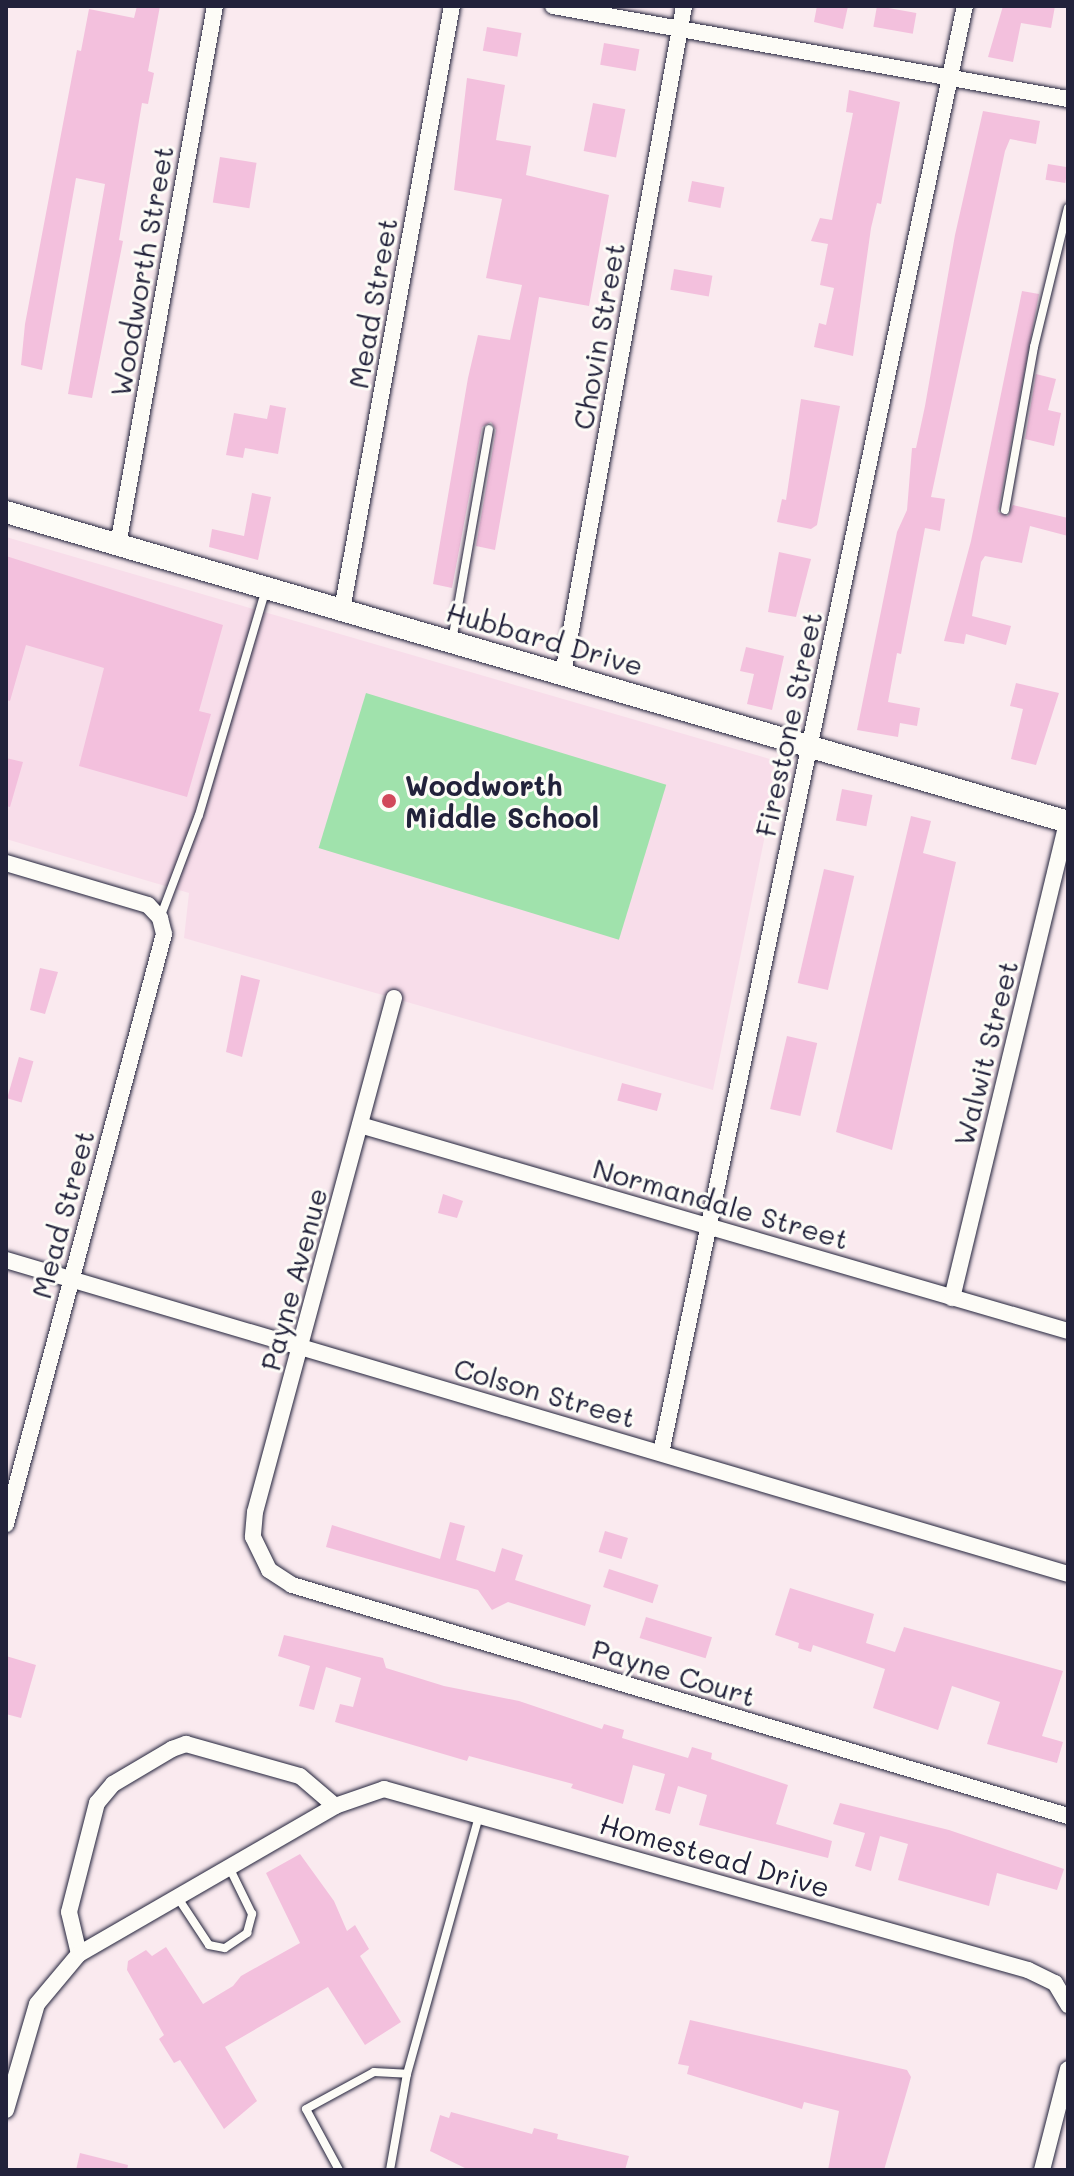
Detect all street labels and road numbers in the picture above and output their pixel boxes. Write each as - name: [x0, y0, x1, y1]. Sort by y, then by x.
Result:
- street label: Woodworth Street: [102, 143, 180, 399]
- street label: Mead Street: [340, 215, 404, 391]
- street label: Chovin Street: [565, 240, 631, 432]
- street label: Hubbard Drive: [443, 594, 647, 682]
- street label: Firestone Street: [748, 608, 828, 840]
- street label: Walwit Street: [946, 957, 1024, 1149]
- street label: Mead Street: [23, 1126, 101, 1302]
- street label: Normandale Street: [589, 1150, 853, 1256]
- street label: Payne Avenue: [252, 1184, 334, 1374]
- street label: Colson Street: [450, 1350, 640, 1434]
- street label: Payne Court: [588, 1631, 760, 1713]
- street label: Homestead Drive: [596, 1806, 834, 1904]

